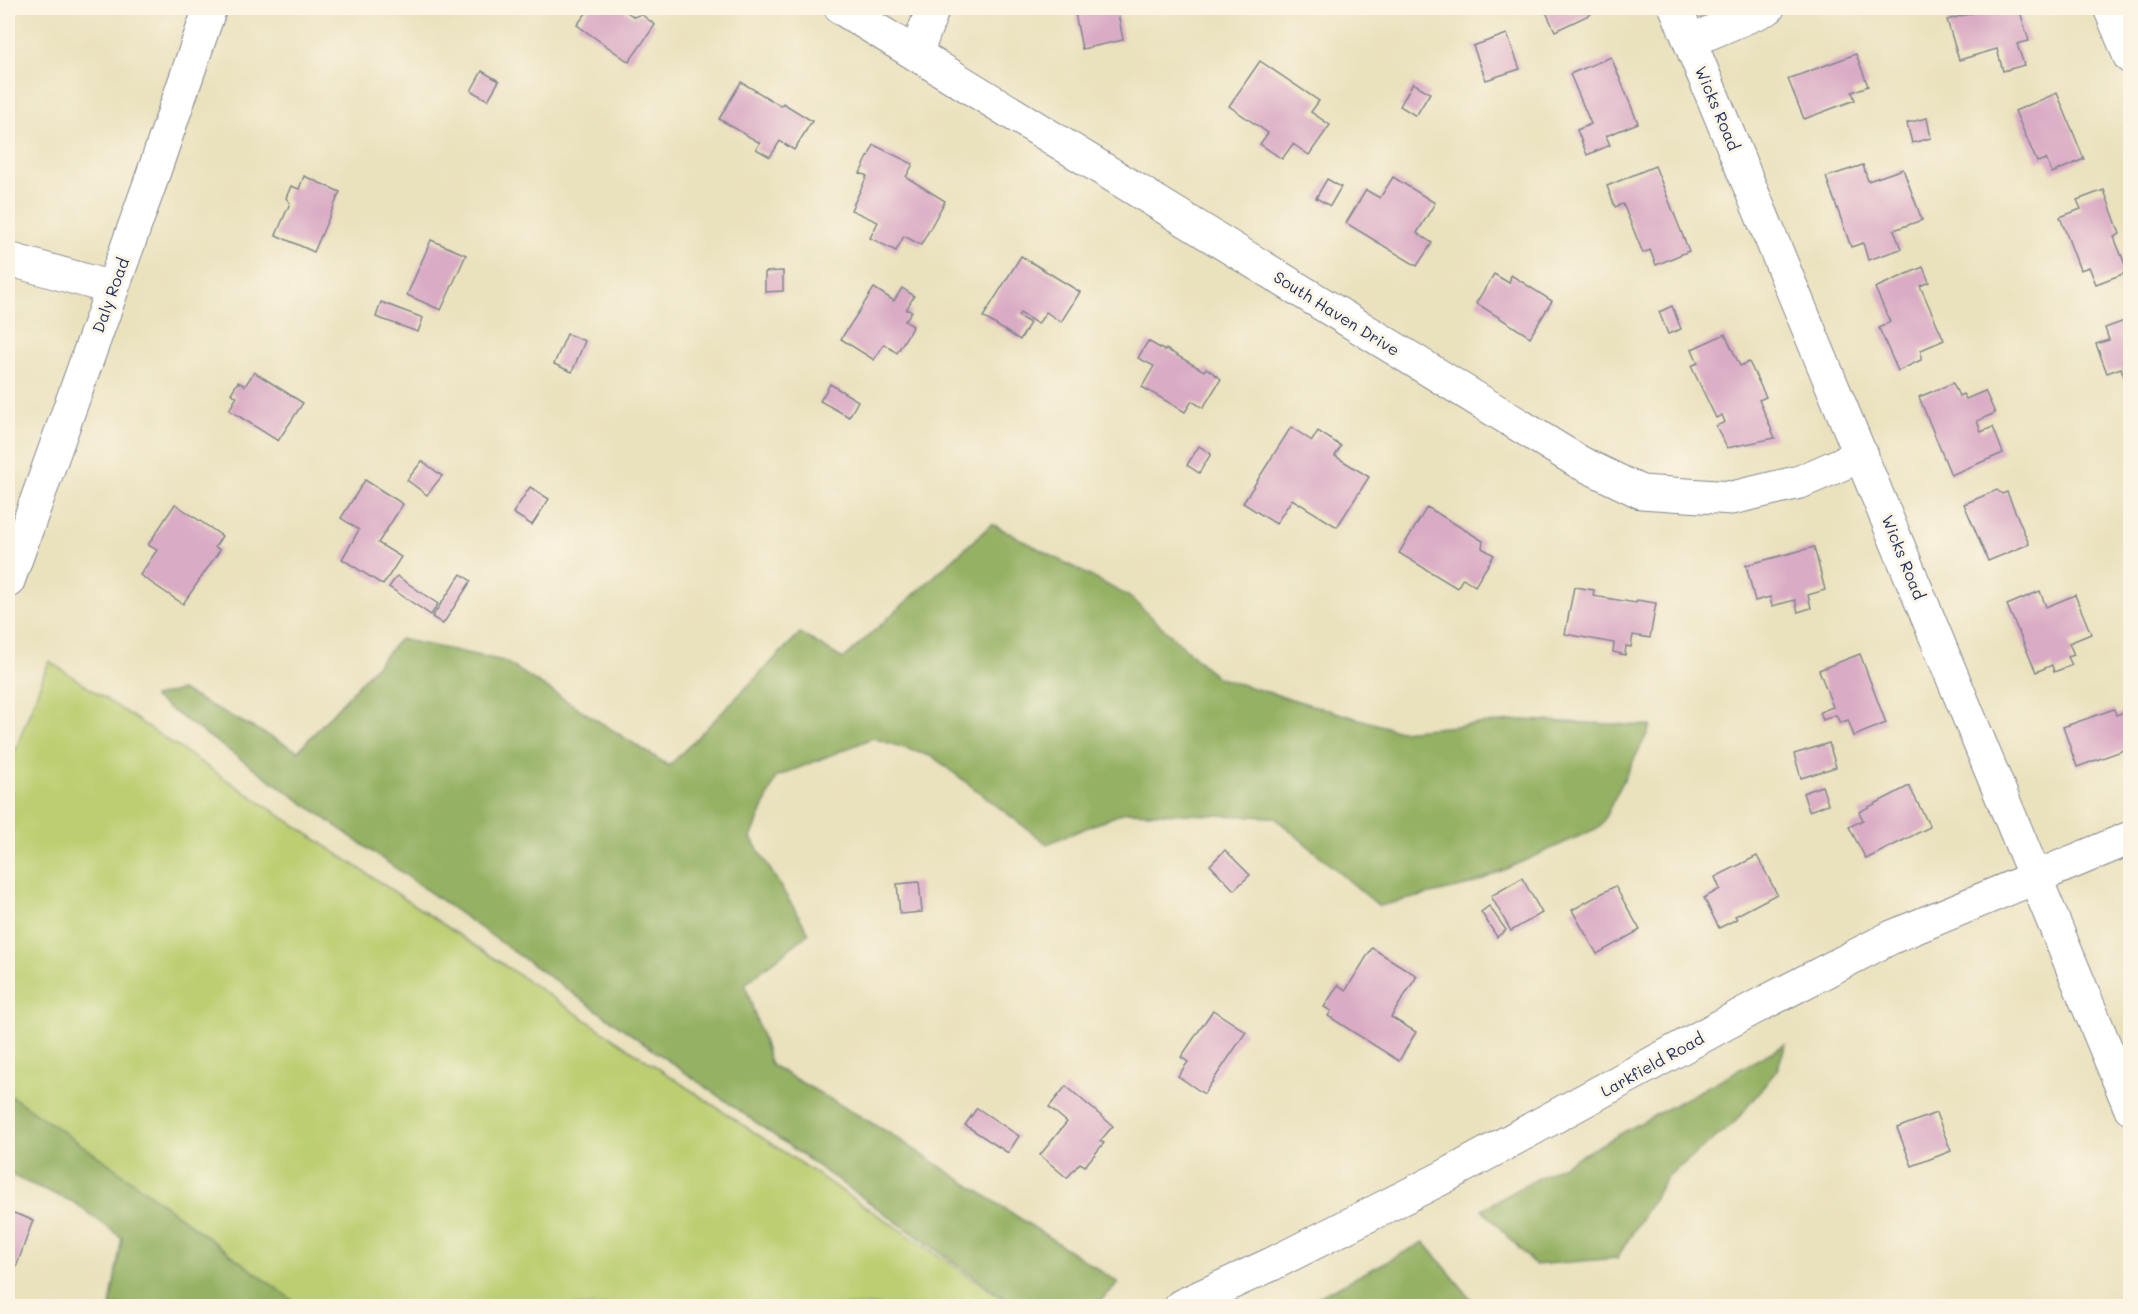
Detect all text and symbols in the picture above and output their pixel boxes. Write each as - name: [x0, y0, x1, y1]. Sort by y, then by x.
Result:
- street label: Wicks Road: [1691, 63, 1745, 153]
- street label: Daly Road: [87, 255, 133, 335]
- street label: South Haven Drive: [1270, 266, 1404, 360]
- street label: Wicks Road: [1877, 512, 1931, 602]
- street label: Larkfield Road: [1597, 1027, 1707, 1101]

